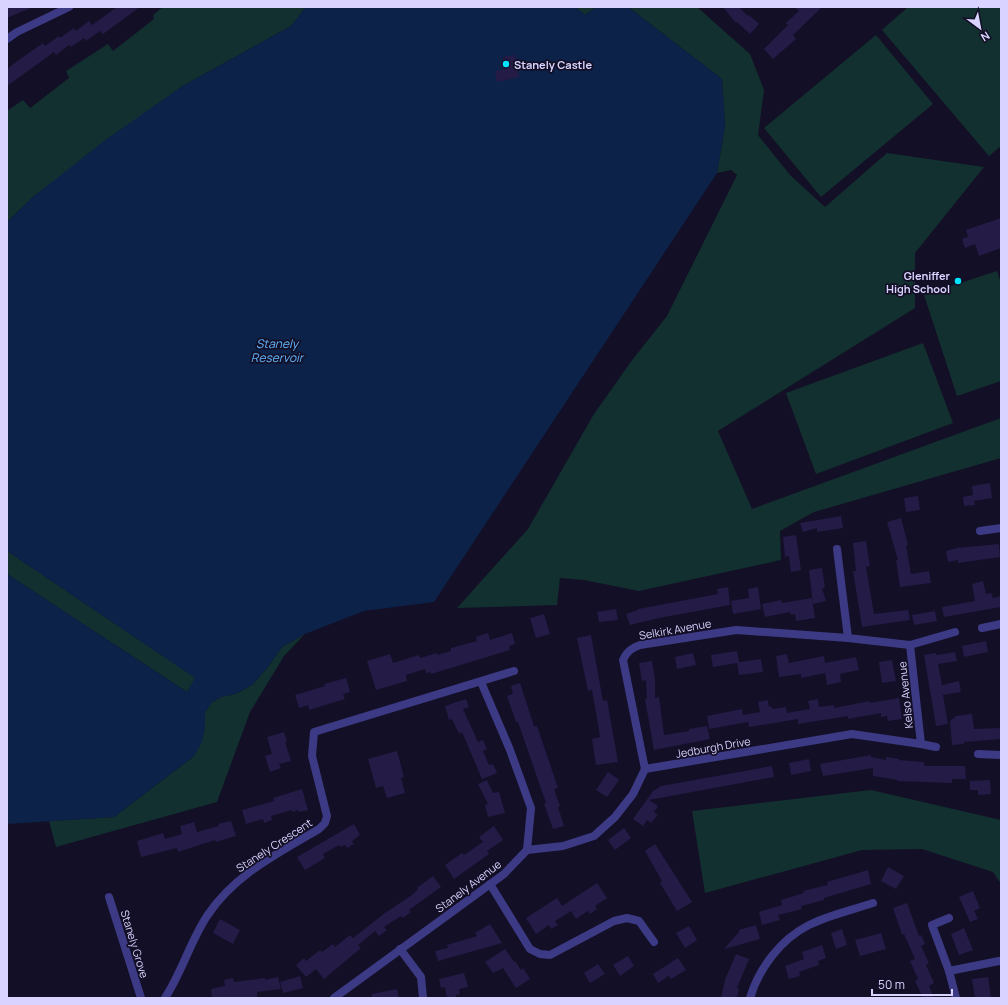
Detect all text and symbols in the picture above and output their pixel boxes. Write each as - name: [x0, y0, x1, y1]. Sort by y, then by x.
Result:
- north arrow: [960, 8, 1000, 48]
- text: N: [978, 28, 993, 45]
- place label: Stanely Castle: [514, 57, 592, 72]
- marker: Stanely Castle: [501, 59, 511, 69]
- place label: Gleniffer High School: [886, 268, 951, 296]
- marker: Gleniffer High School: [953, 276, 963, 286]
- water label: Stanely Reservoir: [251, 335, 305, 366]
- street label: Selkirk Avenue: [638, 615, 713, 643]
- street label: Kelso Avenue: [894, 660, 916, 729]
- street label: Jedburgh Drive: [674, 733, 752, 761]
- street label: Stanely Crescent: [233, 815, 315, 875]
- street label: Stanely Avenue: [432, 856, 504, 916]
- street label: Stanely Grove: [118, 908, 153, 980]
- scale bar: [872, 971, 952, 997]
- text: 50 m: [878, 976, 905, 993]

